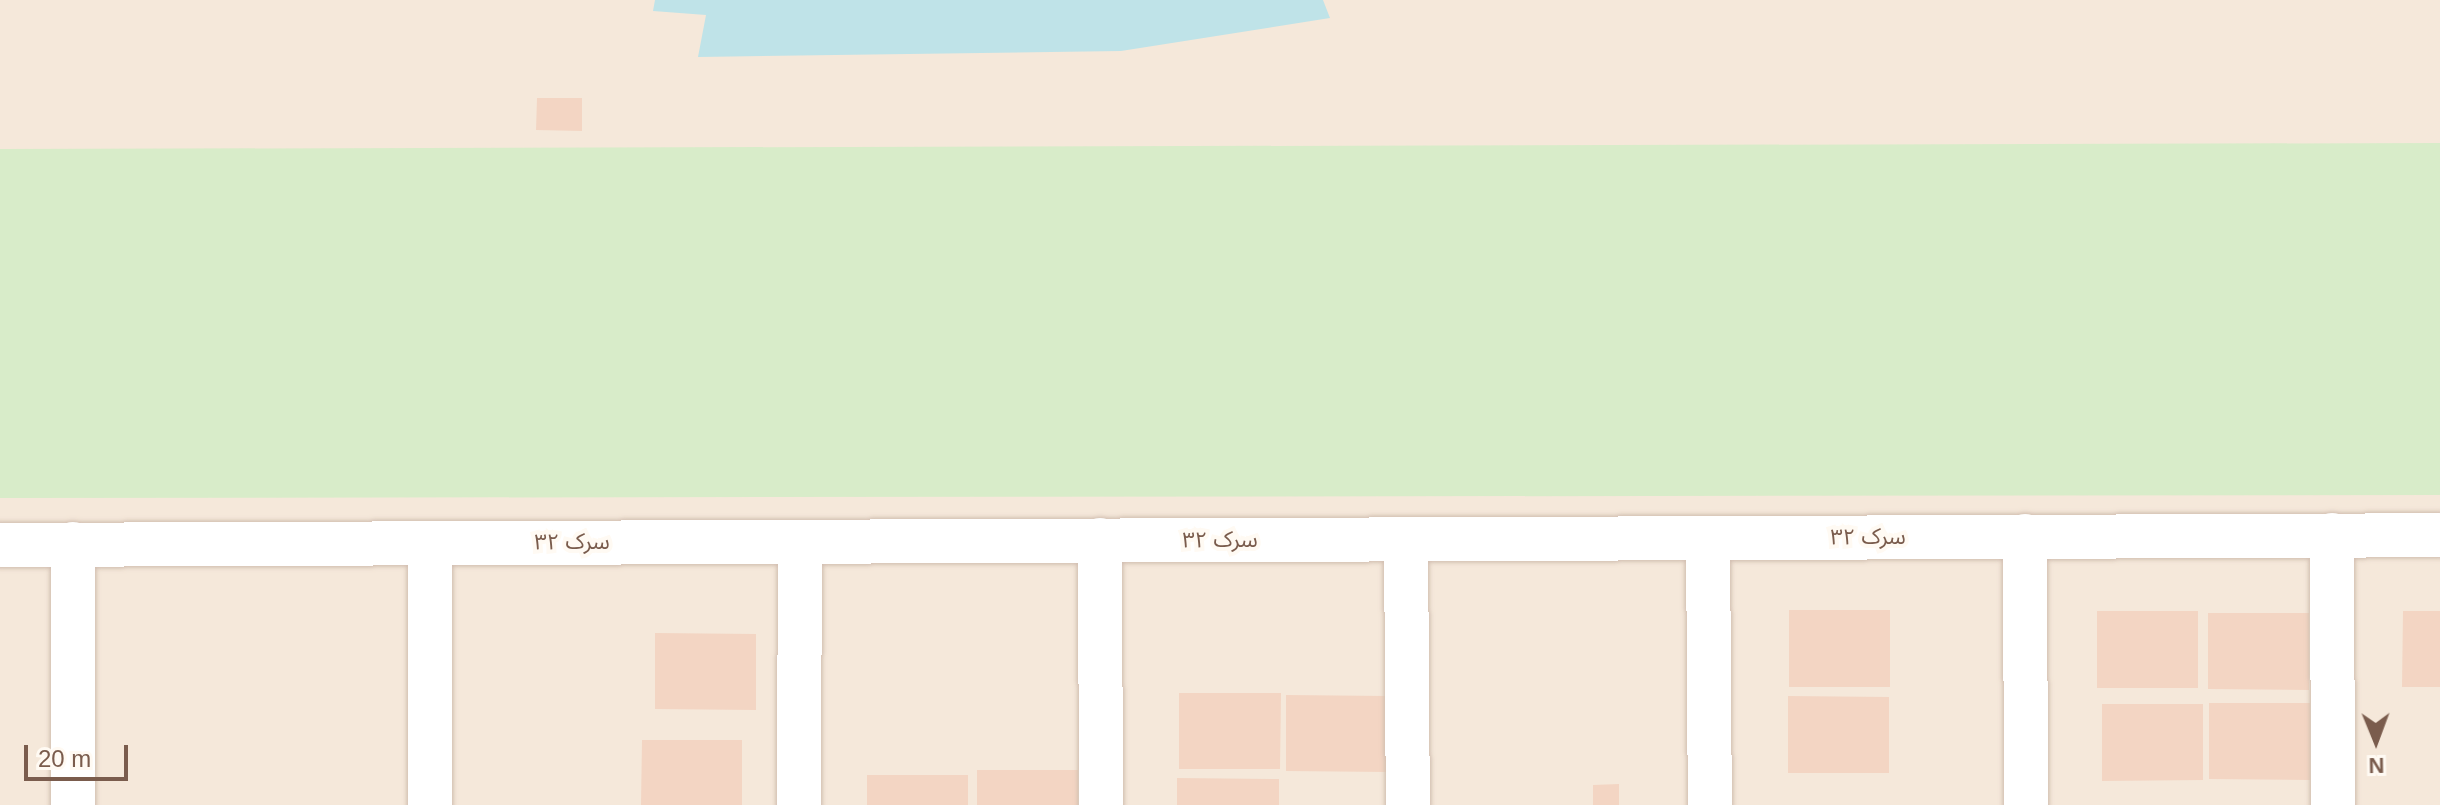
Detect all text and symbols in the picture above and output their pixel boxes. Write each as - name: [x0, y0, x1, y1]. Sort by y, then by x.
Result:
- street label: سرک ۳۲: [1830, 524, 1906, 550]
- street label: سرک ۳۲: [1182, 527, 1258, 553]
- street label: سرک ۳۲: [534, 529, 610, 555]
- north arrow: [2336, 701, 2416, 781]
- scale bar: [28, 729, 132, 779]
- text: 20 m: [38, 745, 91, 772]
- text: N: [2368, 753, 2385, 778]

